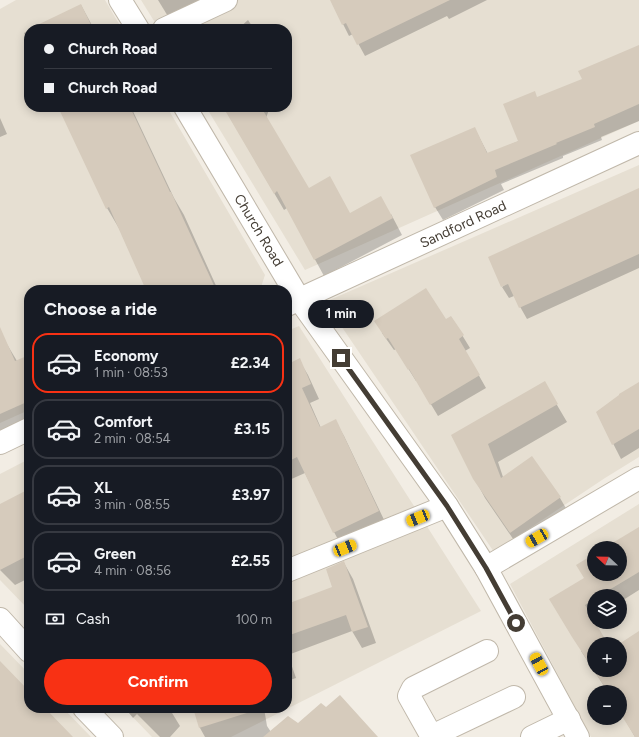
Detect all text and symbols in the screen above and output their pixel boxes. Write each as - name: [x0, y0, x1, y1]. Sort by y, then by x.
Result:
- text: Church Road: [68, 40, 157, 58]
- text: Church Road: [68, 79, 157, 97]
- street label: Church Road: [230, 191, 287, 270]
- street label: Sandford Road: [417, 197, 509, 252]
- text: Choose a ride: [44, 298, 157, 320]
- callout: 1 min: [308, 300, 374, 328]
- text: 1 min: [326, 306, 356, 321]
- icon: car: [46, 345, 82, 381]
- text: Economy: [94, 347, 159, 365]
- route end: [332, 349, 350, 367]
- text: £2.34: [231, 354, 270, 372]
- text: 1 min · 08:53: [94, 365, 168, 380]
- icon: car: [46, 411, 82, 447]
- text: Comfort: [94, 413, 153, 431]
- text: £3.15: [234, 420, 270, 438]
- text: 2 min · 08:54: [94, 431, 171, 446]
- icon: car: [46, 477, 82, 513]
- text: XL: [94, 479, 112, 497]
- text: £3.97: [232, 486, 270, 504]
- text: 3 min · 08:55: [94, 497, 170, 512]
- car: [405, 508, 431, 528]
- car: [524, 527, 550, 549]
- car: [332, 538, 358, 558]
- north arrow: [587, 541, 627, 581]
- map controls: [587, 541, 627, 725]
- icon: car: [46, 543, 82, 579]
- text: Green: [94, 545, 136, 563]
- text: £2.55: [231, 552, 270, 570]
- text: 4 min · 08:56: [94, 563, 171, 578]
- button: layers: [587, 589, 627, 629]
- icon: cash: [44, 608, 66, 630]
- text: Cash: [76, 610, 110, 628]
- text: 100 m: [236, 612, 272, 627]
- route start: [507, 614, 525, 632]
- button: +: [587, 637, 627, 677]
- car: [528, 651, 550, 677]
- button: Confirm: [44, 659, 272, 705]
- button: −: [587, 685, 627, 725]

